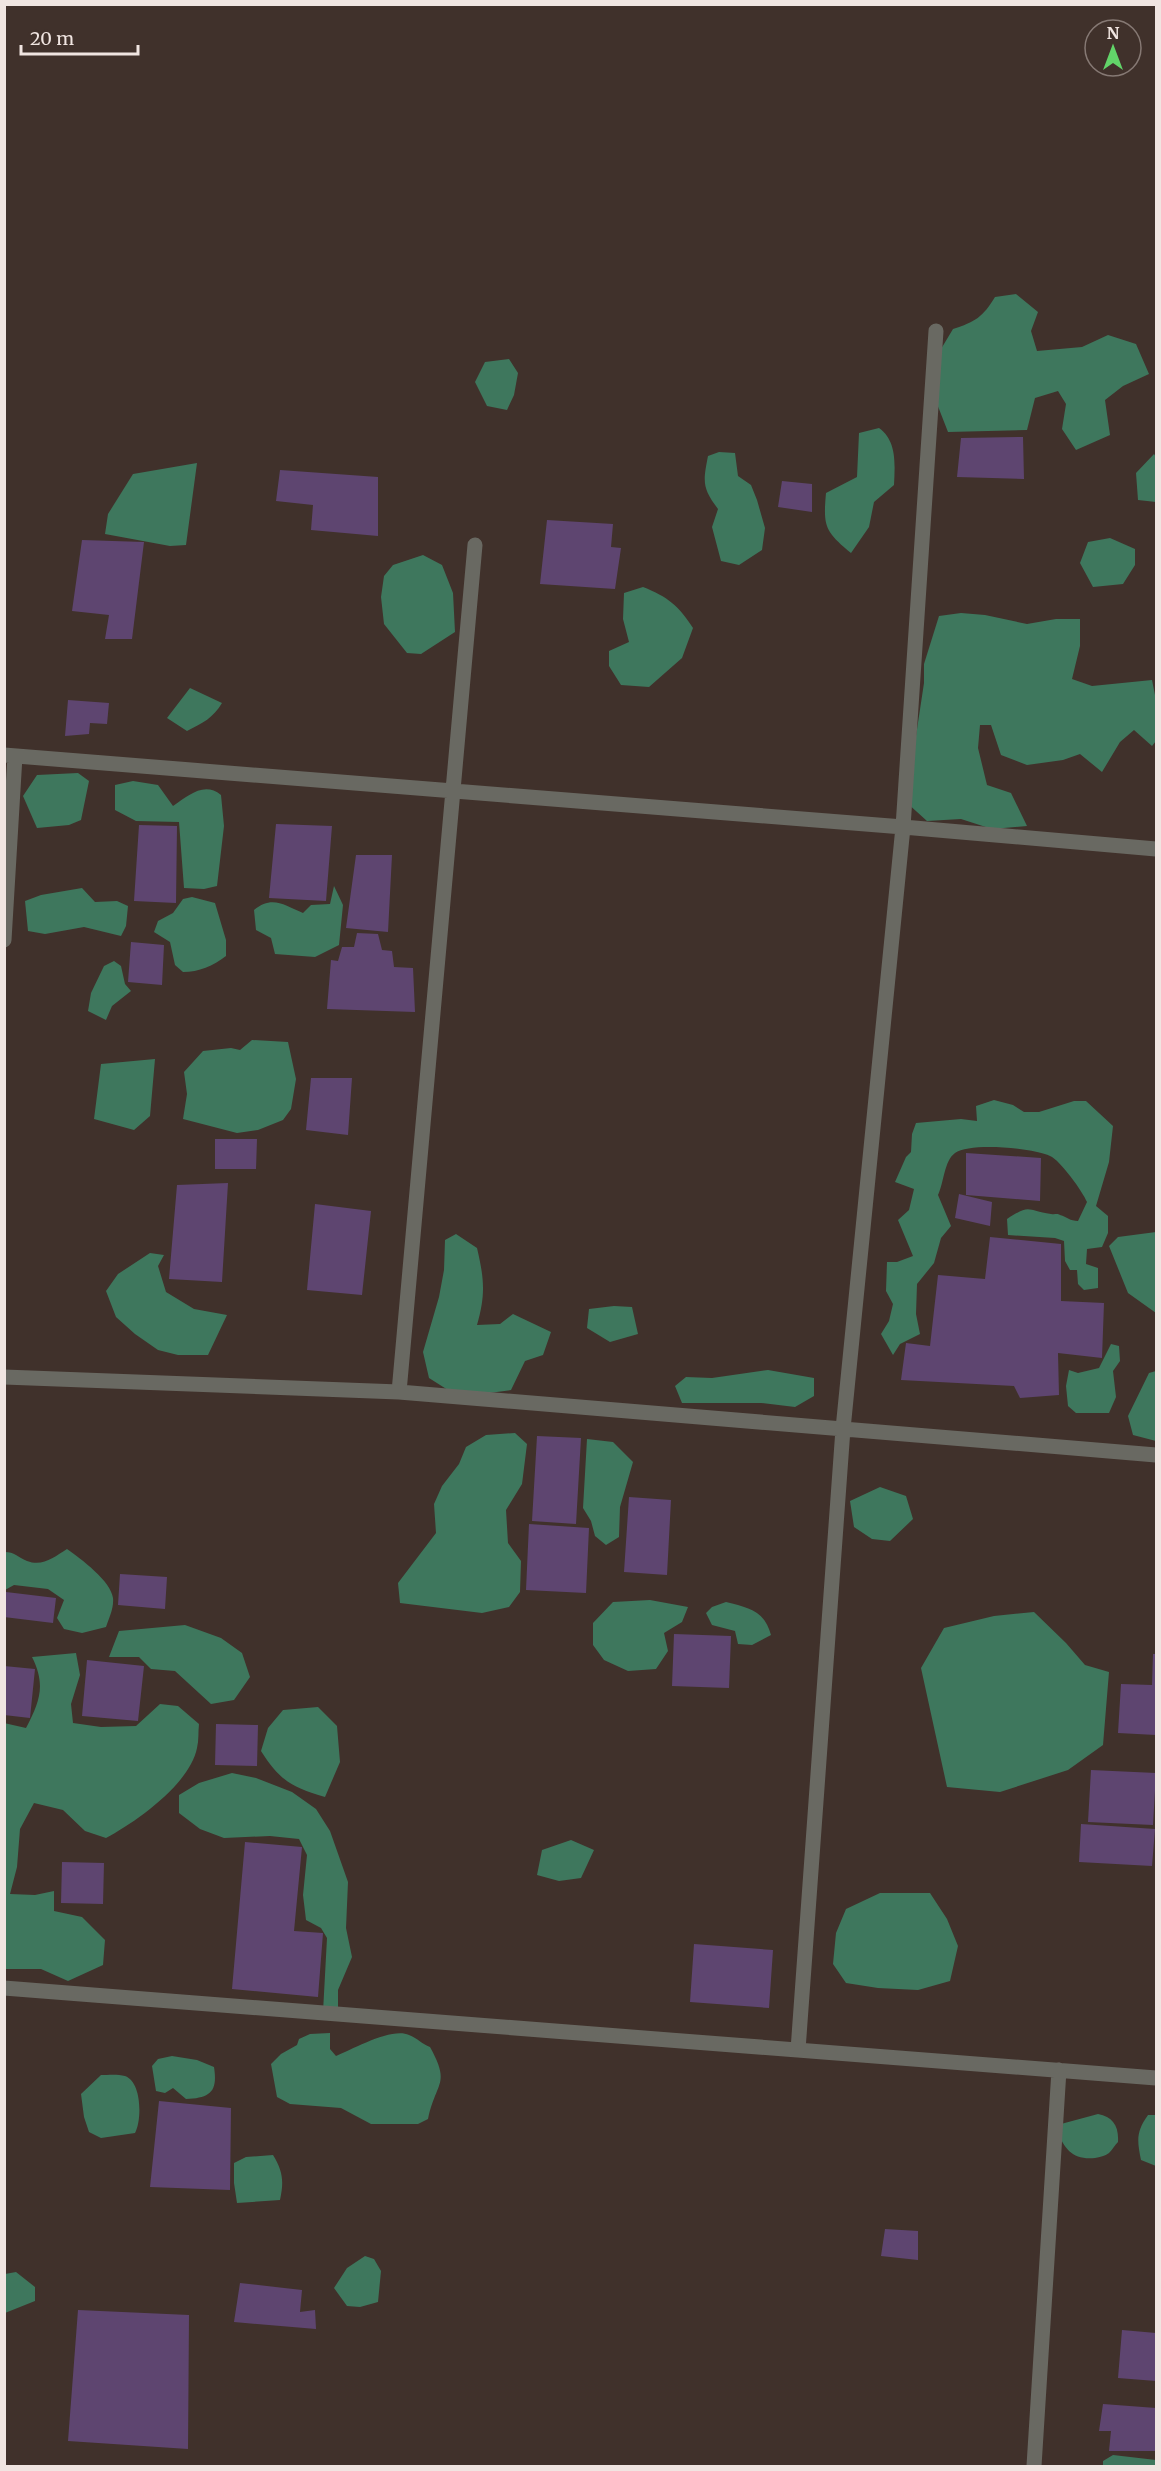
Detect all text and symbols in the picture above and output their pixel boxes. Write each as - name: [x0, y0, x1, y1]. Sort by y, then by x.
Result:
- scale bar: [21, 18, 138, 56]
- north arrow: [1083, 18, 1143, 78]
- text: N: [1107, 23, 1120, 43]
- text: 20 m: [30, 27, 74, 50]

